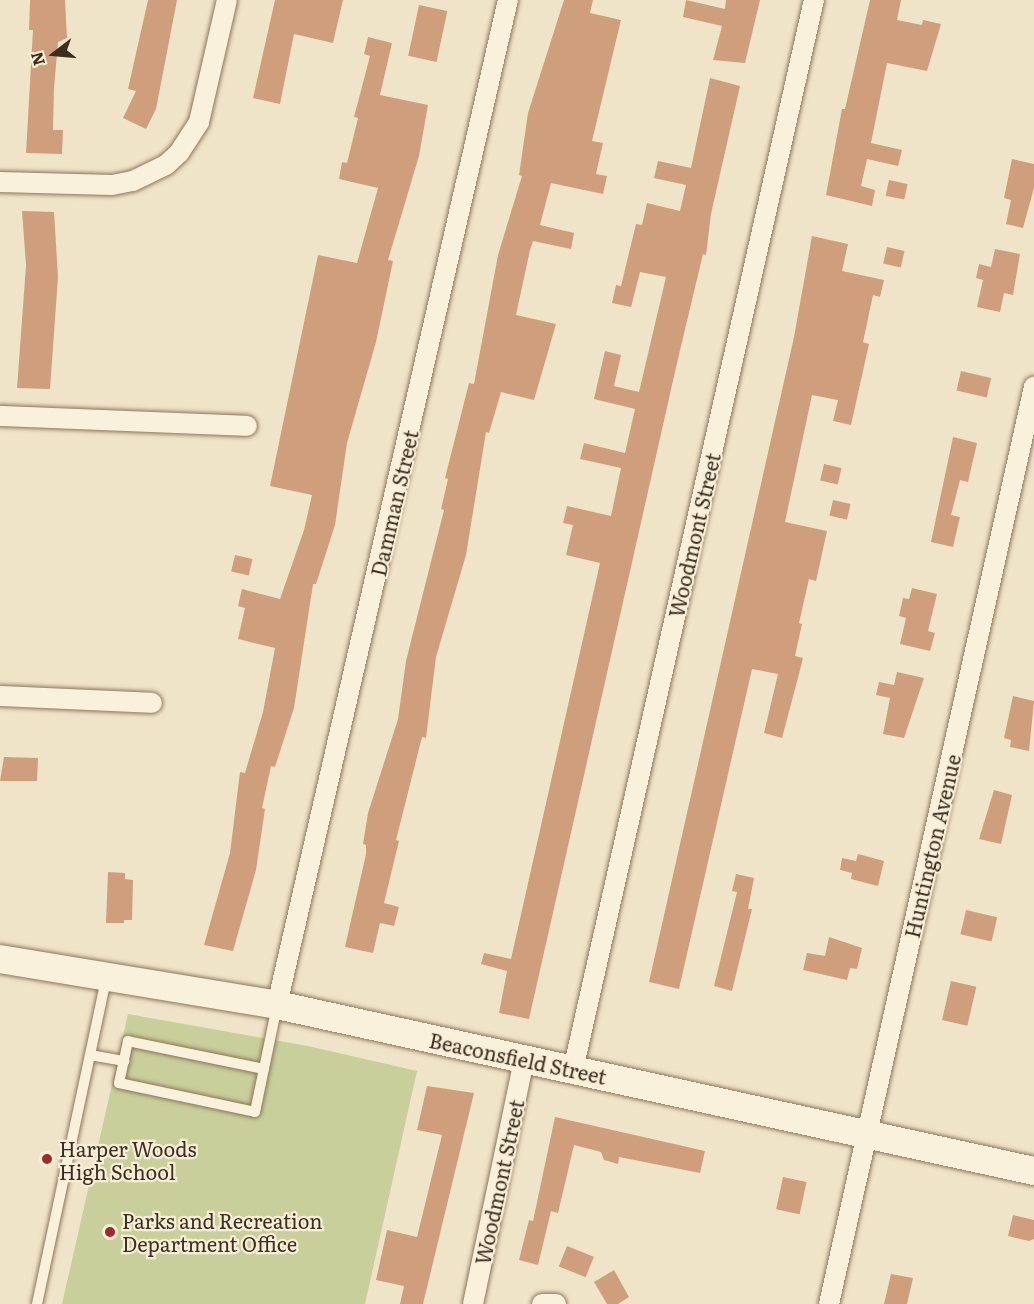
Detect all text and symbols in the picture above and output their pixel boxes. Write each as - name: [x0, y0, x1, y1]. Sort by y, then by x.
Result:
- north arrow: [24, 24, 84, 84]
- text: N: [23, 49, 50, 69]
- street label: Damman Street: [365, 427, 423, 579]
- street label: Woodmont Street: [663, 450, 725, 620]
- street label: Huntington Avenue: [899, 752, 965, 940]
- street label: Beaconsfield Street: [427, 1027, 609, 1089]
- street label: Woodmont Street: [470, 1097, 528, 1267]
- place label: Harper Woods High School: [59, 1136, 197, 1183]
- marker: Harper Woods High School: [40, 1152, 54, 1166]
- place label: Parks and Recreation Department Office: [122, 1208, 322, 1255]
- marker: Parks and Recreation Department Office: [103, 1225, 117, 1239]

